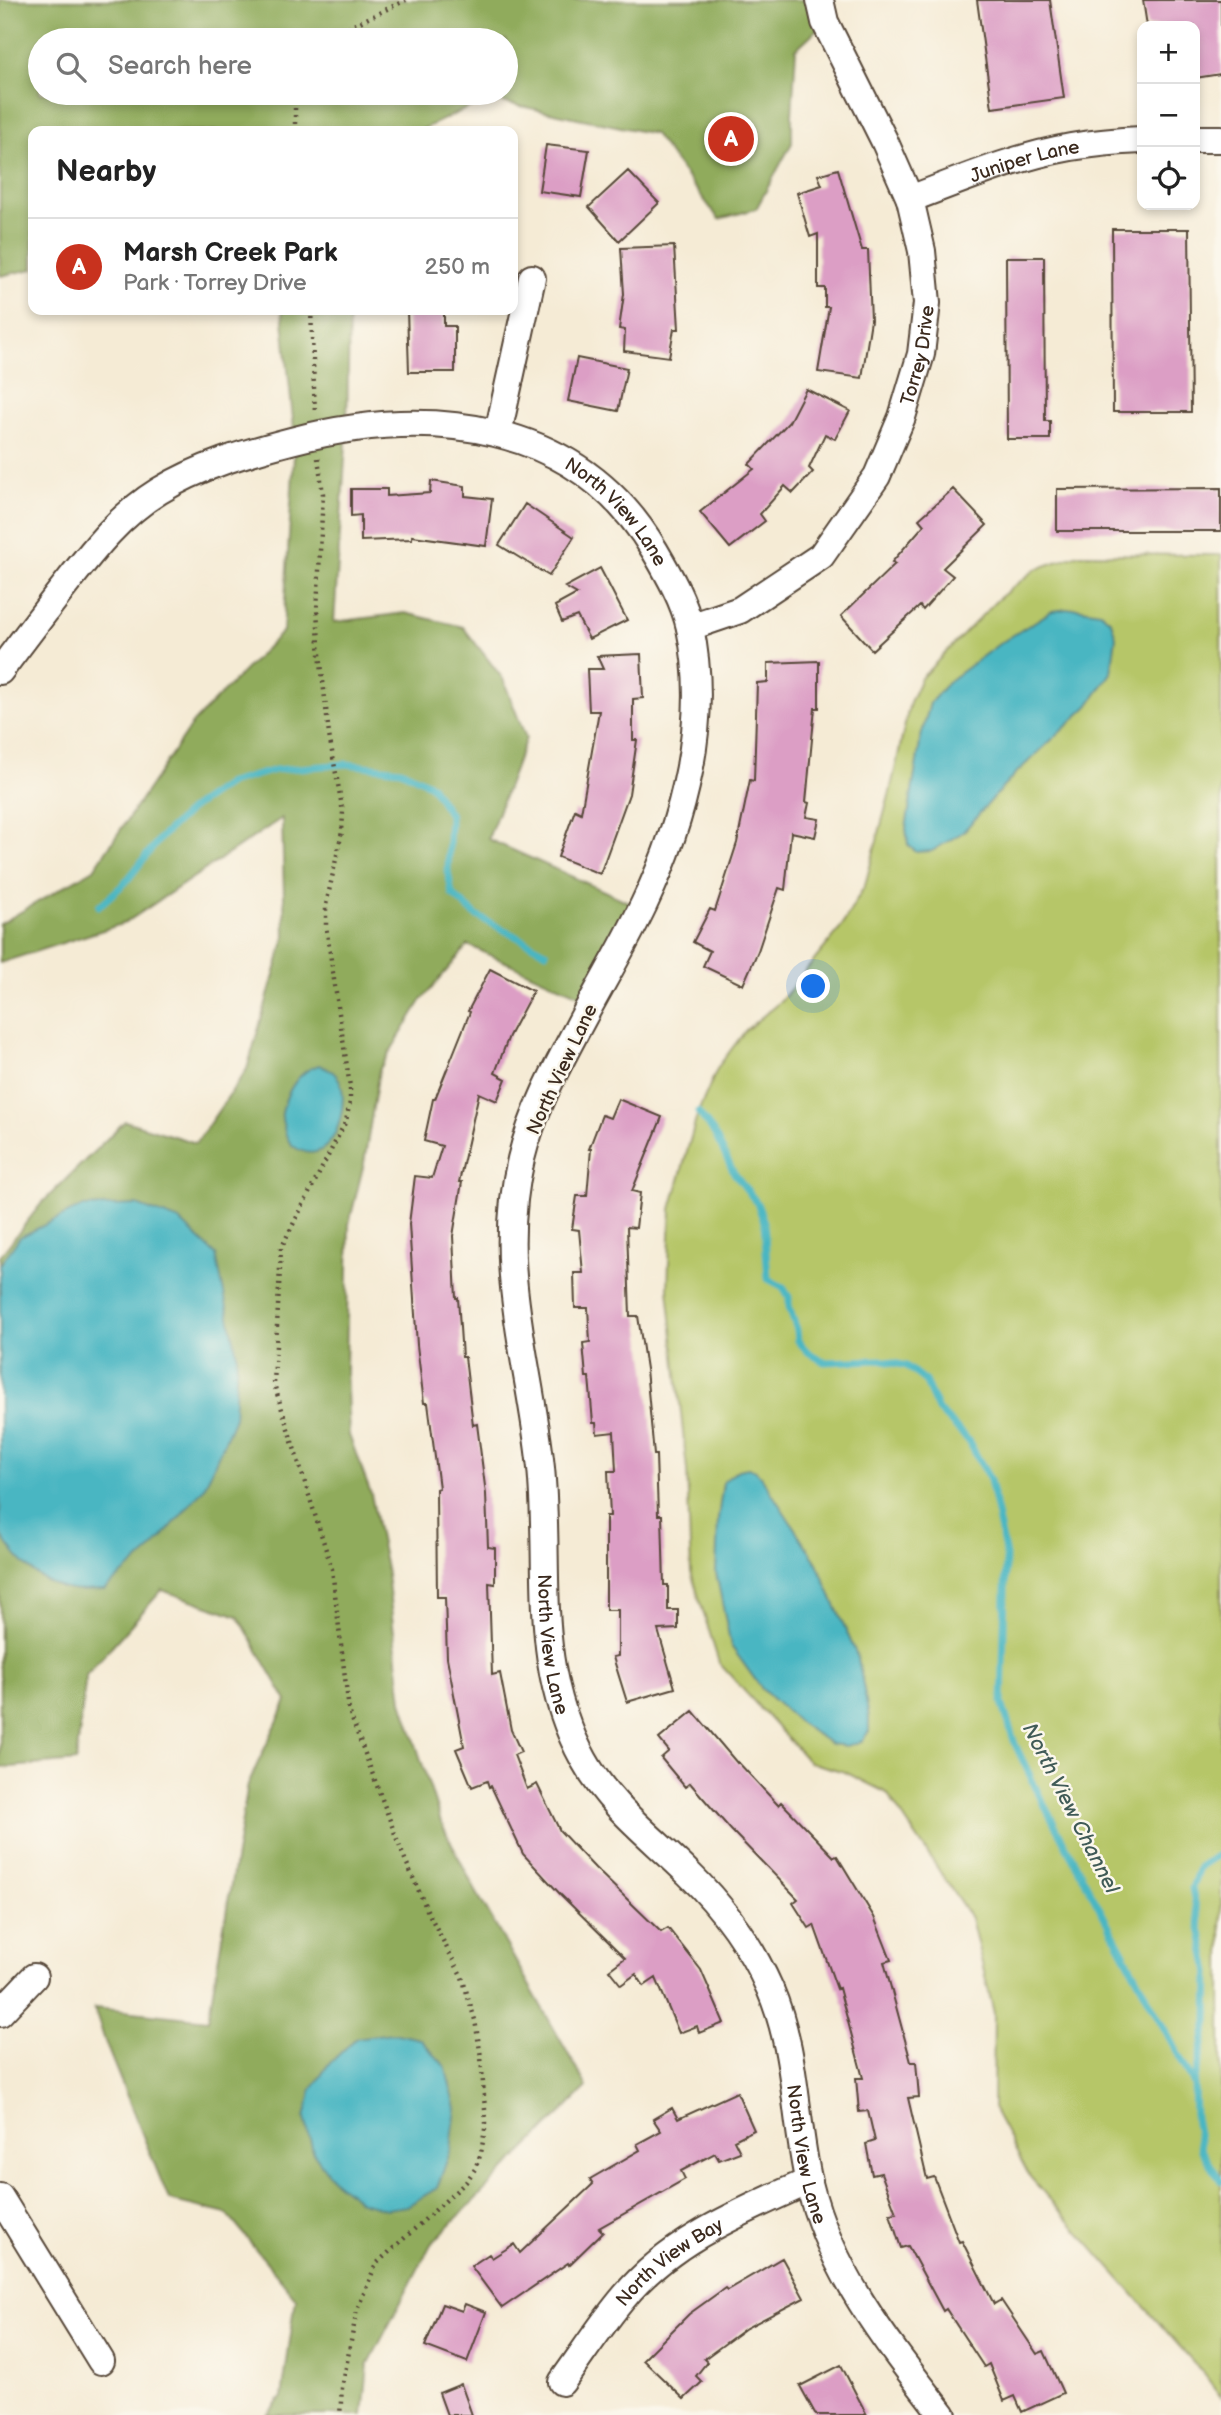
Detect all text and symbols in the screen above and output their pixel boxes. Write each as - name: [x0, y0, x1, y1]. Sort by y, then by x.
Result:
- map controls: [1137, 21, 1200, 210]
- button: +: [1137, 21, 1200, 84]
- search box: [28, 28, 518, 105]
- icon: search: [52, 48, 90, 86]
- text: Search here: [108, 51, 252, 82]
- button: −: [1137, 84, 1200, 147]
- pin: A: [708, 113, 754, 165]
- street label: Juniper Lane: [967, 136, 1081, 188]
- button: locate: [1137, 147, 1200, 210]
- text: Nearby: [56, 154, 156, 190]
- text: Marsh Creek Park: [123, 238, 338, 269]
- text: A: [72, 253, 86, 281]
- text: 250 m: [424, 253, 490, 281]
- text: Park · Torrey Drive: [123, 269, 307, 297]
- street label: Torrey Drive: [896, 304, 940, 408]
- street label: North View Lane: [560, 453, 671, 570]
- your location: [796, 969, 830, 1003]
- street label: North View Lane: [522, 1001, 603, 1139]
- street label: North View Lane: [532, 1574, 573, 1718]
- water label: North View Channel: [1017, 1719, 1125, 1899]
- street label: North View Lane: [781, 2083, 831, 2227]
- street label: North View Bay: [612, 2213, 728, 2311]

